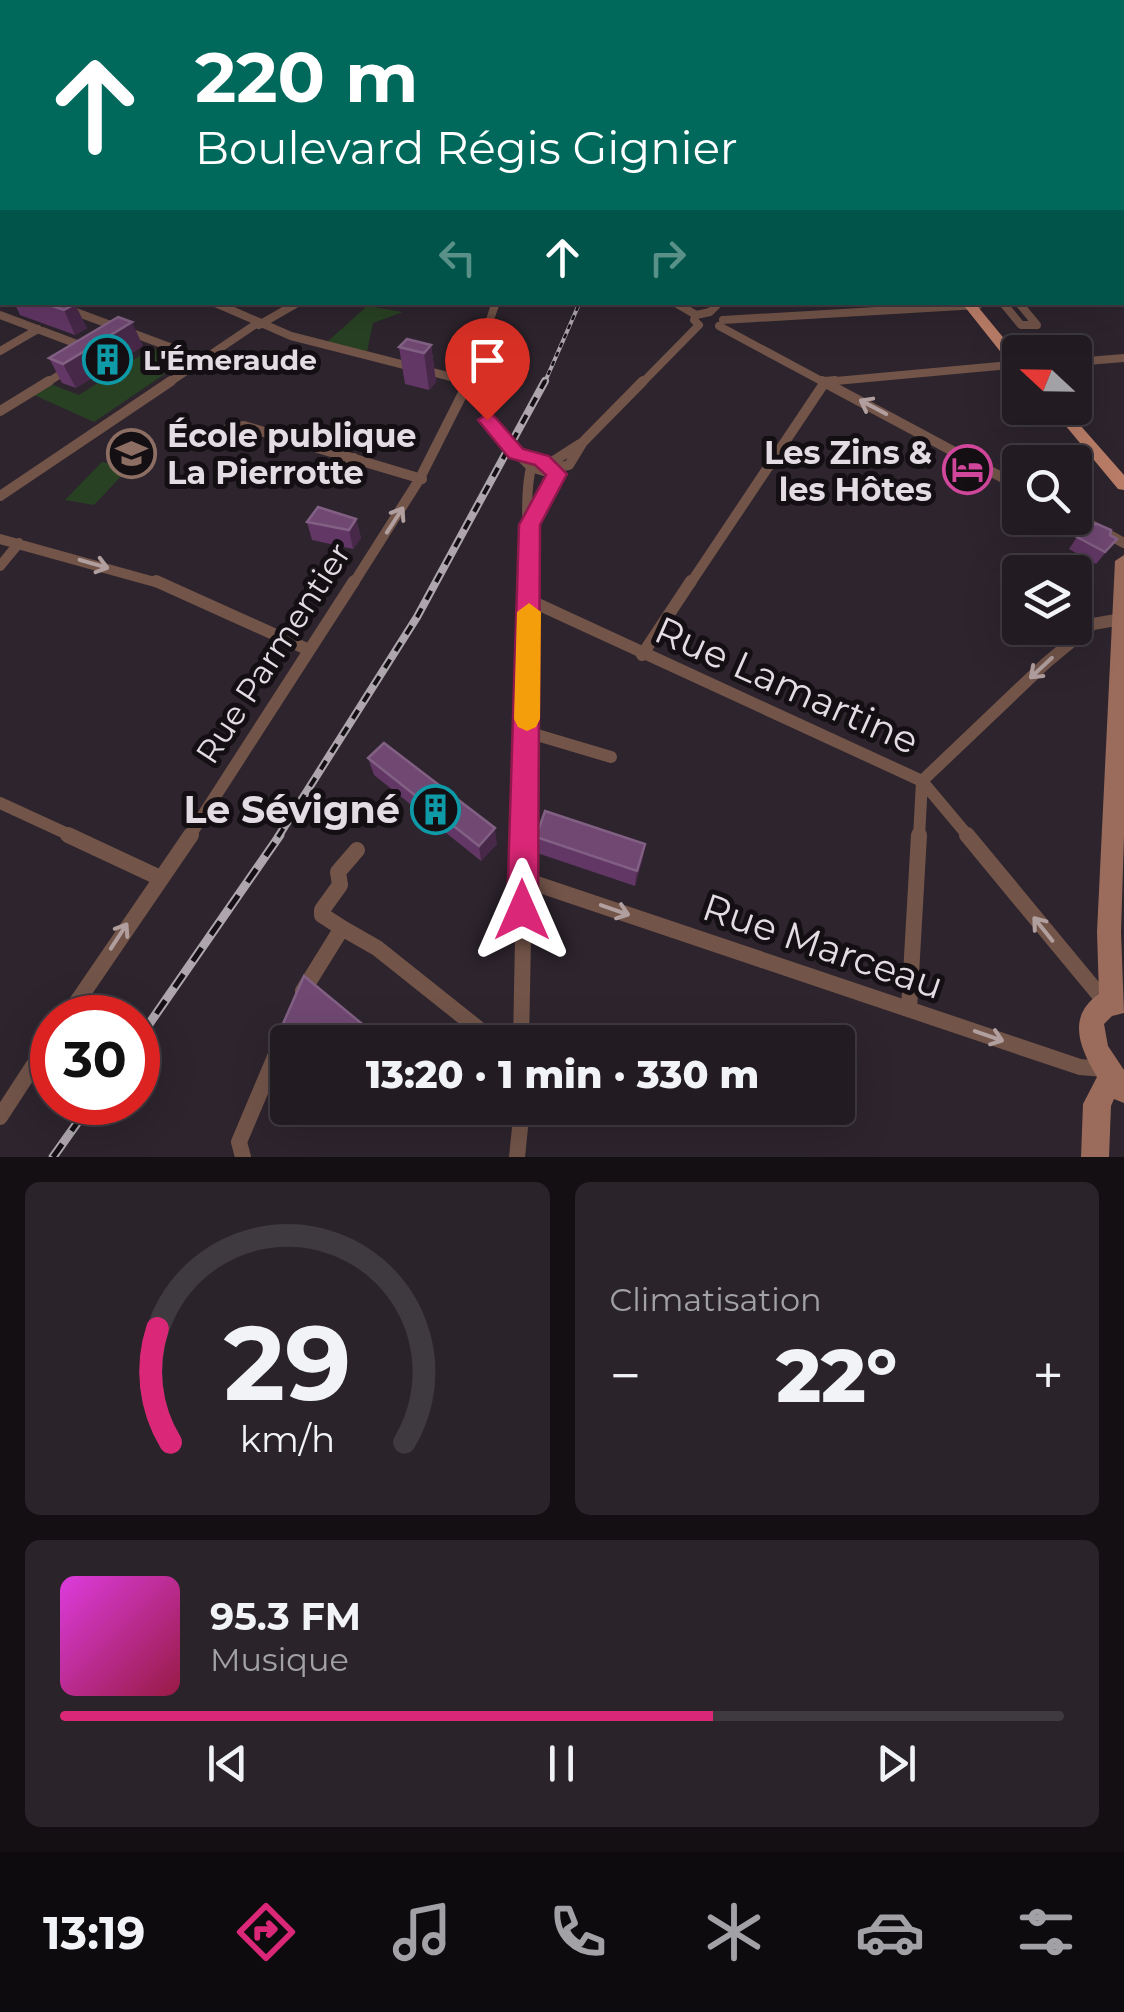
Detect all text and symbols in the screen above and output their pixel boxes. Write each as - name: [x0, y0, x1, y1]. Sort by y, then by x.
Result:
- text: 220 m: [195, 34, 418, 120]
- icon: ahead: [30, 40, 160, 170]
- text: Boulevard Régis Gignier: [195, 120, 738, 175]
- icon: left: [430, 230, 485, 285]
- icon: ahead: [535, 230, 590, 285]
- icon: right: [640, 230, 695, 285]
- pin: [445, 318, 530, 421]
- icon: arrive: [460, 333, 515, 388]
- building icon: L'Émeraude: [82, 334, 134, 386]
- north arrow: [1002, 335, 1092, 425]
- map controls: [1002, 335, 1092, 645]
- place label: L'Émeraude: [143, 343, 317, 377]
- one-way arrow: [858, 397, 888, 417]
- place label: École publique La Pierrotte: [167, 416, 417, 492]
- school or university icon: École publique La Pierrotte: [106, 427, 158, 479]
- place label: Les Zins & les Hôtes: [764, 433, 932, 509]
- hotel icon: Les Zins & les Hôtes: [941, 444, 993, 496]
- button: search: [1002, 445, 1092, 535]
- one-way arrow: [385, 506, 406, 535]
- street label: Rue Parmentier: [187, 535, 359, 771]
- one-way arrow: [78, 555, 109, 574]
- button: layers: [1002, 555, 1092, 645]
- street label: Rue Lamartine: [648, 606, 926, 764]
- one-way arrow: [1029, 656, 1054, 679]
- building icon: Le Sévigné: [409, 783, 461, 835]
- place label: Le Sévigné: [183, 786, 400, 833]
- position arrow: [470, 858, 574, 962]
- street label: Rue Marceau: [697, 883, 949, 1009]
- one-way arrow: [598, 902, 629, 920]
- one-way arrow: [1032, 916, 1054, 942]
- one-way arrow: [109, 922, 130, 951]
- speed limit sign: 30: [30, 995, 160, 1125]
- one-way arrow: [973, 1029, 1004, 1047]
- text: 13:20 · 1 min · 330 m: [366, 1051, 759, 1098]
- text: Climatisation: [610, 1280, 822, 1319]
- text: 29: [223, 1299, 351, 1426]
- text: 22°: [776, 1329, 897, 1421]
- text: −: [610, 1342, 641, 1409]
- text: +: [1032, 1342, 1064, 1409]
- text: km/h: [240, 1417, 335, 1461]
- text: 95.3 FM: [210, 1593, 361, 1640]
- text: Musique: [210, 1640, 349, 1679]
- icon: previous: [200, 1736, 255, 1791]
- icon: pause: [534, 1736, 589, 1791]
- icon: next: [869, 1736, 924, 1791]
- icon: directions: [231, 1897, 301, 1967]
- icon: music: [387, 1897, 457, 1967]
- icon: phone: [543, 1897, 613, 1967]
- icon: climate: [699, 1897, 769, 1967]
- icon: car: [855, 1897, 925, 1967]
- icon: filters: [1011, 1897, 1081, 1967]
- text: 13:19: [43, 1905, 145, 1960]

